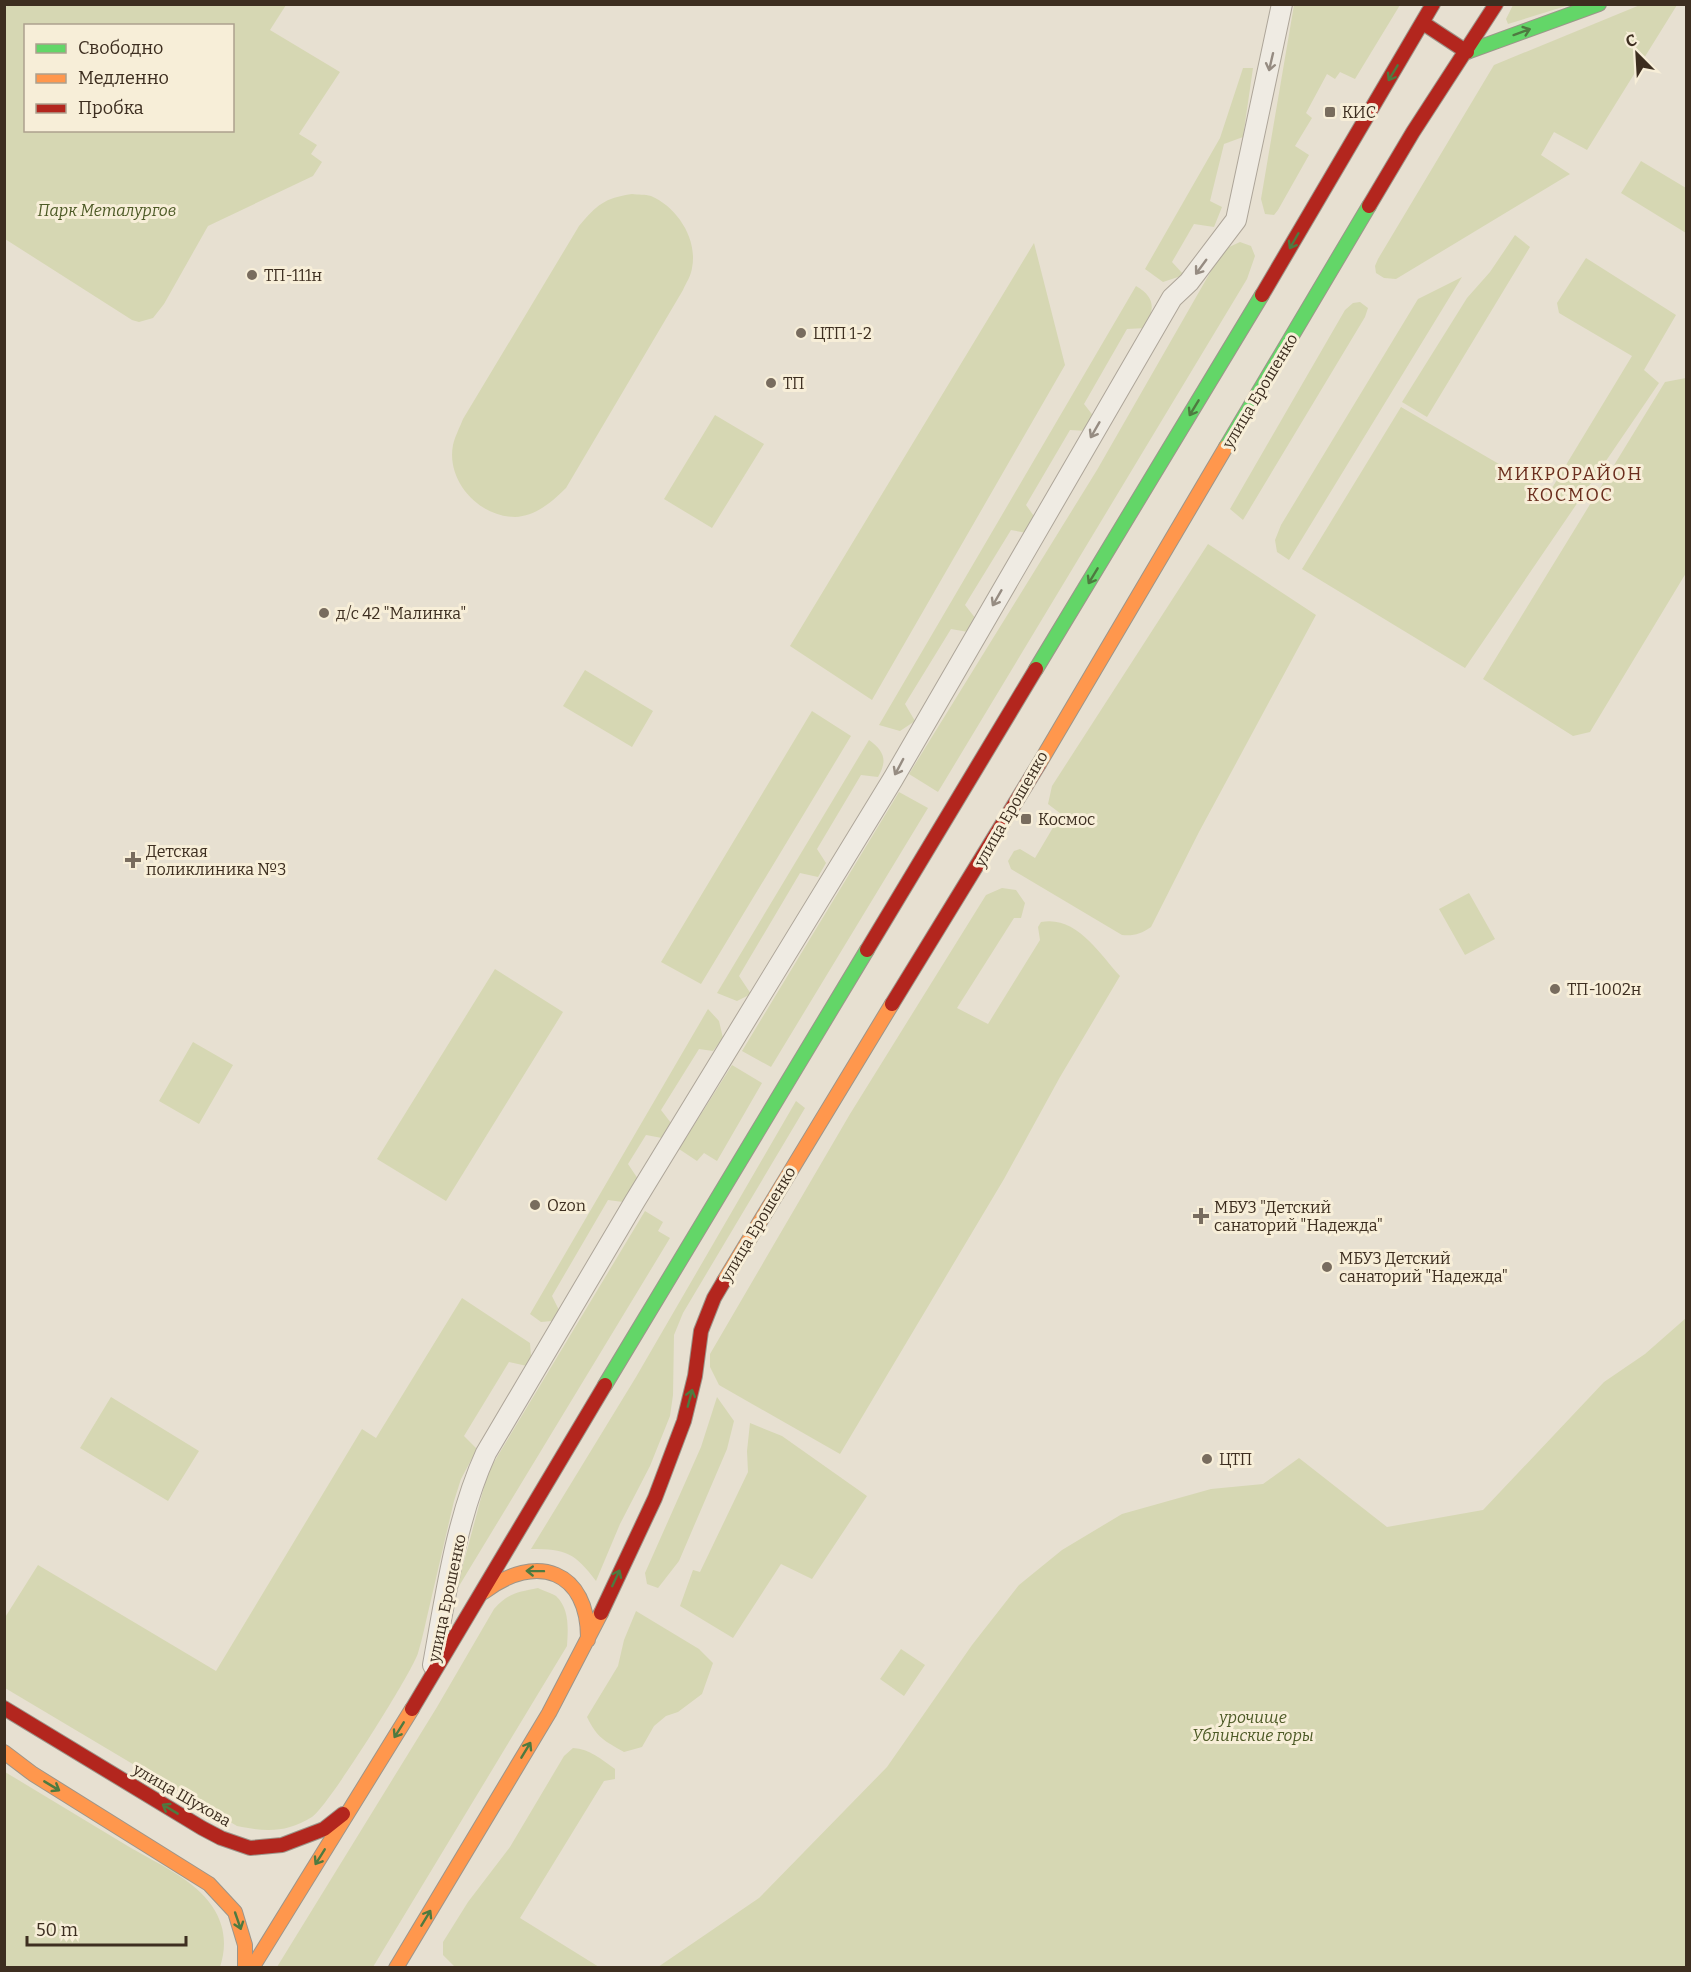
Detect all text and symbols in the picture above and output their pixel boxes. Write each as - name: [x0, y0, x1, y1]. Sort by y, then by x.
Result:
- legend: [24, 24, 234, 132]
- north arrow: [1607, 24, 1667, 84]
- one-way arrow: [1512, 26, 1531, 37]
- text: С: [1623, 30, 1640, 51]
- text: Свободно: [78, 37, 163, 59]
- one-way arrow: [1265, 52, 1276, 71]
- one-way arrow: [1387, 64, 1399, 81]
- text: Медленно: [78, 67, 169, 89]
- text: Пробка: [78, 97, 144, 119]
- place label: КИС: [1342, 103, 1376, 122]
- marker: КИС: [1323, 105, 1337, 119]
- park label: Парк Металургов: [38, 201, 176, 220]
- one-way arrow: [1288, 232, 1300, 249]
- one-way arrow: [1195, 258, 1207, 274]
- place label: ТП-111н: [264, 266, 322, 285]
- marker: ТП-111н: [245, 268, 259, 282]
- place label: ЦТП 1-2: [813, 324, 872, 343]
- marker: ЦТП 1-2: [794, 326, 808, 340]
- street label: улица Ерошенко: [1218, 330, 1302, 453]
- place label: ТП: [783, 374, 804, 393]
- marker: ТП: [764, 376, 778, 390]
- one-way arrow: [1187, 399, 1199, 416]
- one-way arrow: [1089, 421, 1101, 438]
- district label: МИКРОРАЙОН КОСМОС: [1497, 463, 1643, 506]
- one-way arrow: [1087, 567, 1099, 584]
- one-way arrow: [991, 589, 1003, 606]
- place label: д/с 42 "Малинка": [336, 604, 466, 623]
- marker: д/с 42 "Малинка": [317, 606, 331, 620]
- street label: улица Ерошенко: [970, 748, 1052, 871]
- one-way arrow: [893, 757, 905, 775]
- place label: Космос: [1038, 810, 1095, 829]
- marker: Космос: [1019, 812, 1033, 826]
- place label: Детская поликлиника №3: [146, 842, 286, 879]
- marker: Детская поликлиника №3: [124, 851, 142, 869]
- place label: ТП-1002н: [1567, 980, 1641, 999]
- marker: ТП-1002н: [1548, 982, 1562, 996]
- street label: улица Ерошенко: [716, 1163, 800, 1286]
- place label: Ozon: [547, 1196, 586, 1215]
- marker: Ozon: [528, 1198, 542, 1212]
- place label: МБУЗ "Детский санаторий "Надежда": [1214, 1198, 1383, 1235]
- marker: МБУЗ "Детский санаторий "Надежда": [1192, 1207, 1210, 1225]
- place label: МБУЗ Детский санаторий "Надежда": [1339, 1249, 1508, 1286]
- marker: МБУЗ Детский санаторий "Надежда": [1320, 1260, 1334, 1274]
- one-way arrow: [685, 1388, 697, 1407]
- place label: ЦТП: [1219, 1450, 1252, 1469]
- marker: ЦТП: [1200, 1452, 1214, 1466]
- street label: улица Ерошенко: [424, 1532, 470, 1665]
- one-way arrow: [525, 1565, 545, 1576]
- one-way arrow: [611, 1569, 623, 1587]
- park label: урочище Ублинские горы: [1192, 1708, 1314, 1745]
- one-way arrow: [393, 1721, 405, 1738]
- one-way arrow: [521, 1742, 533, 1759]
- street label: улица Шухова: [129, 1759, 235, 1831]
- one-way arrow: [43, 1780, 60, 1792]
- one-way arrow: [162, 1802, 179, 1814]
- one-way arrow: [314, 1848, 326, 1865]
- scale bar: [27, 1909, 186, 1947]
- one-way arrow: [421, 1910, 433, 1927]
- one-way arrow: [233, 1911, 244, 1930]
- text: 50 m: [36, 1919, 78, 1941]

